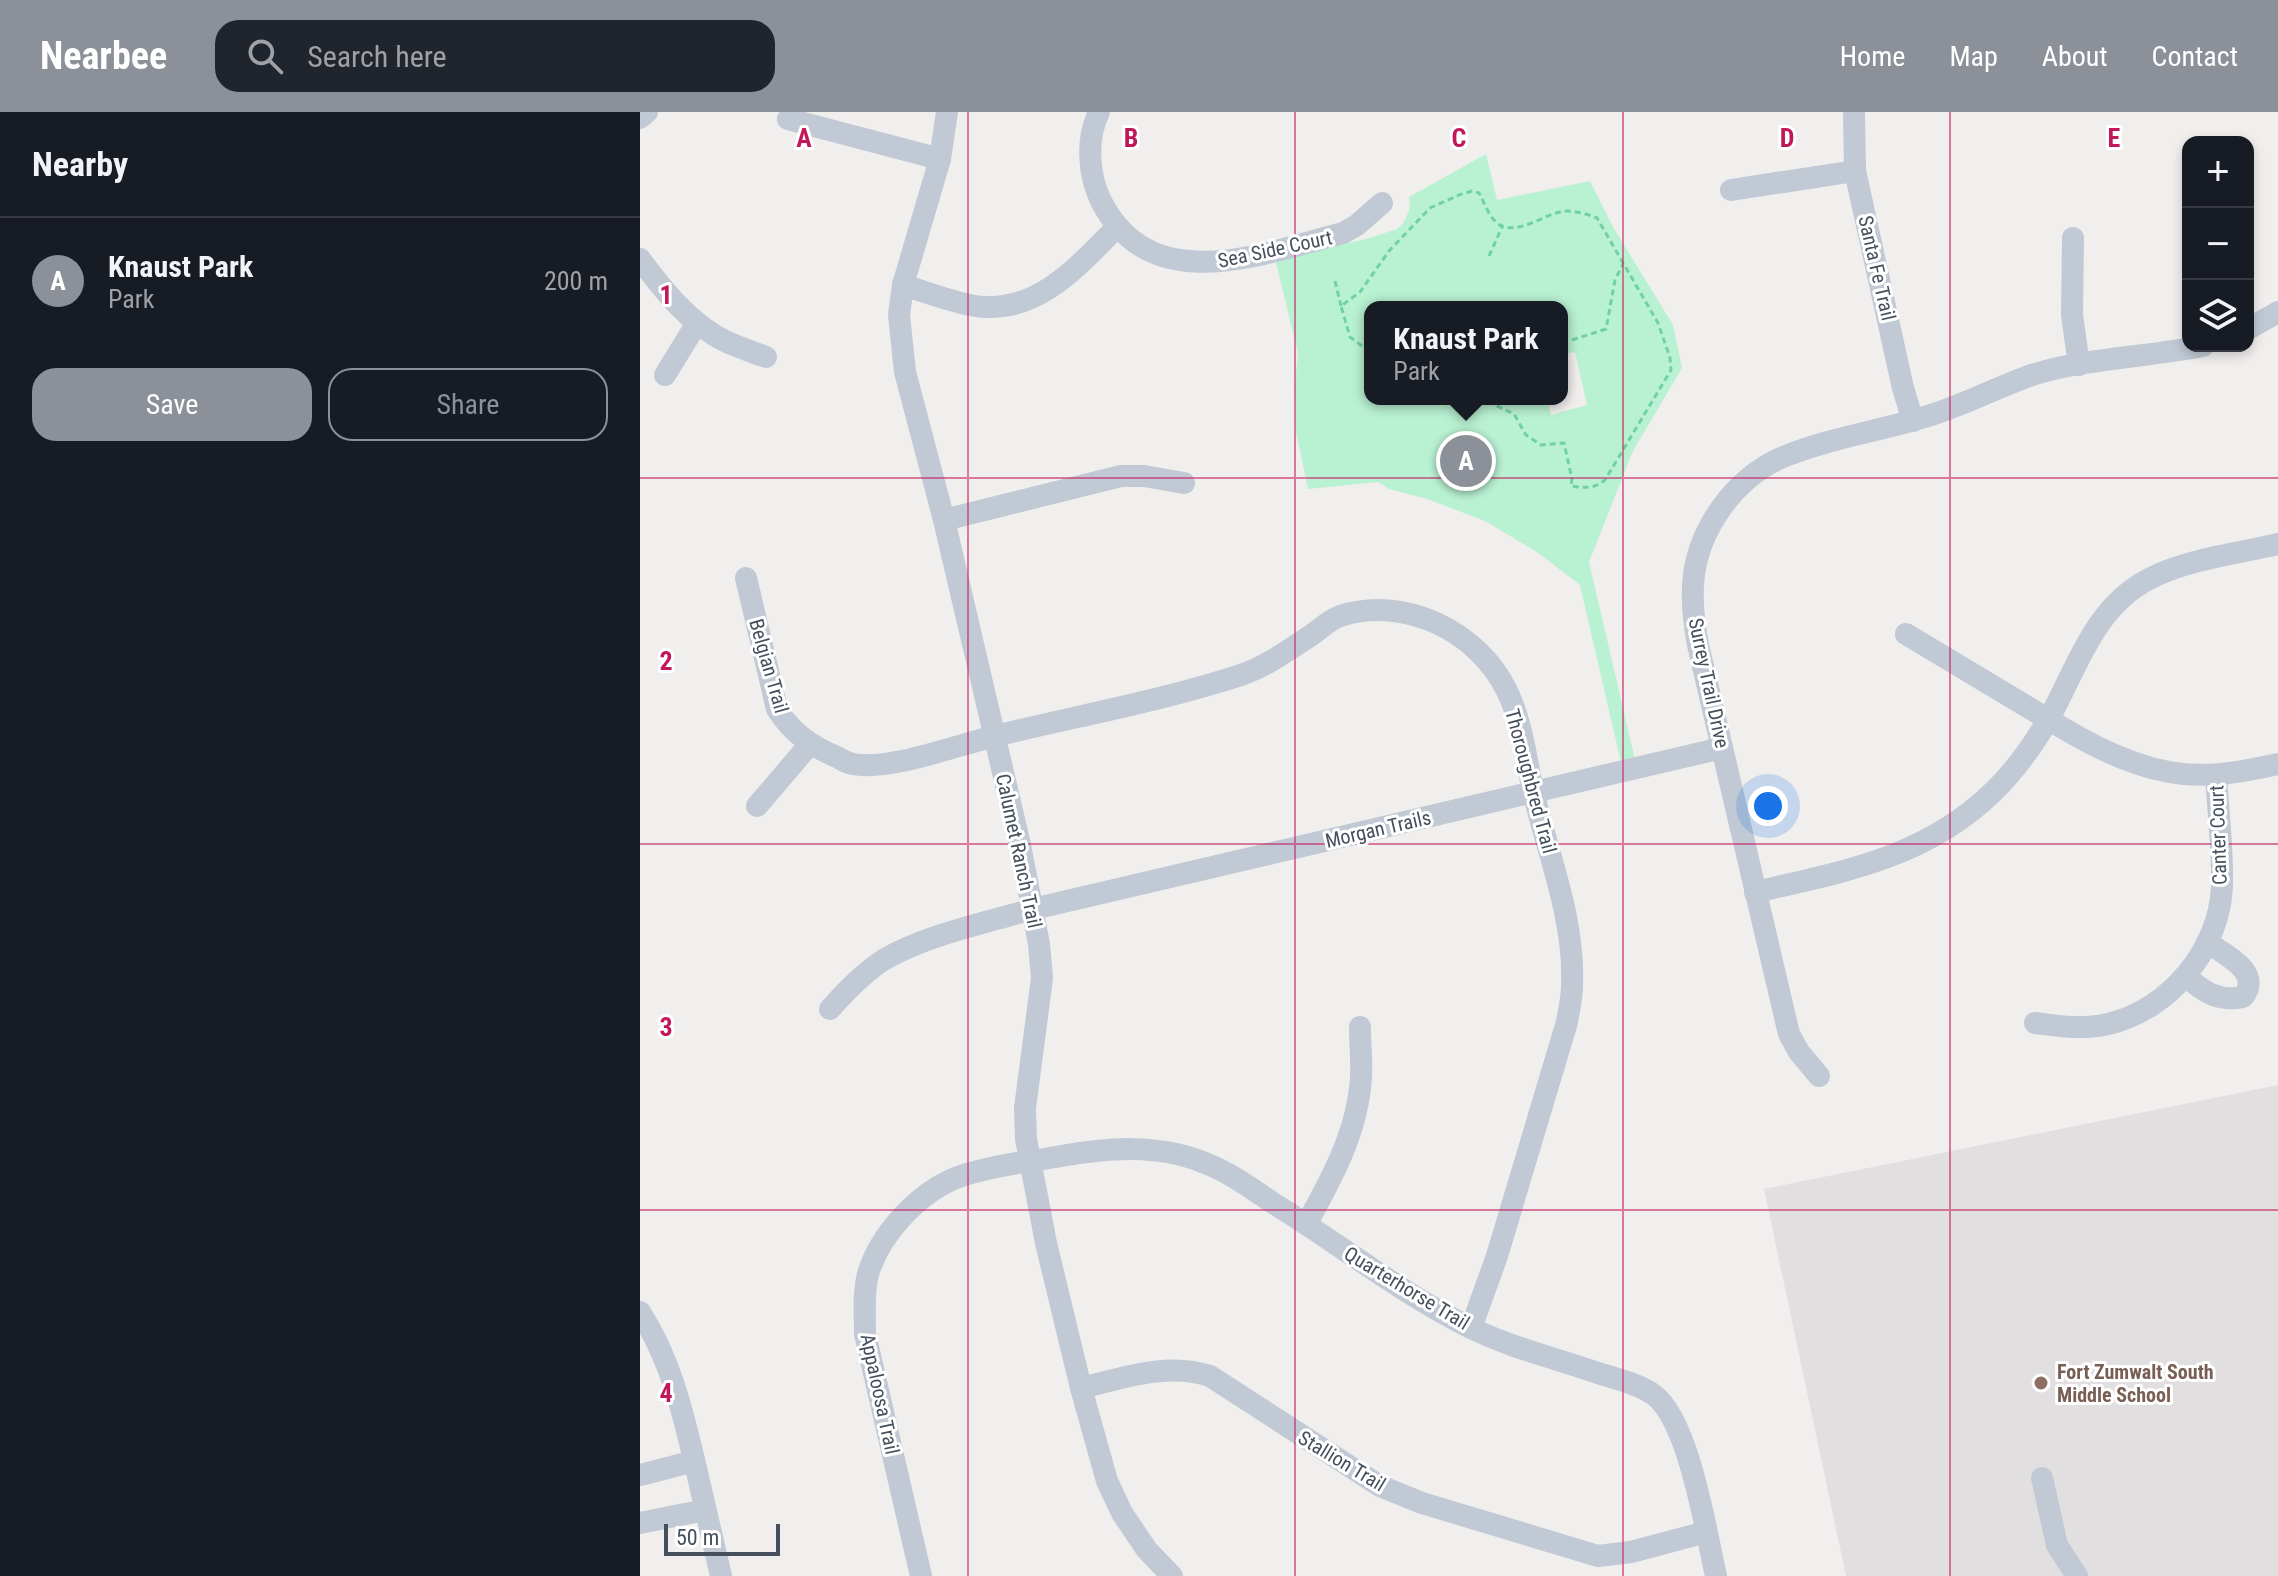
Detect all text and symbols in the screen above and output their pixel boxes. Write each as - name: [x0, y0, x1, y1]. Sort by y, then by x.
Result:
- search box: [215, 20, 775, 92]
- text: Nearbee: [40, 34, 167, 78]
- icon: search: [243, 34, 287, 78]
- text: Search here: [307, 39, 447, 74]
- text: Home: [1840, 40, 1905, 73]
- text: Map: [1949, 40, 1998, 73]
- text: About: [2042, 40, 2108, 73]
- text: Contact: [2152, 40, 2238, 73]
- text: A: [796, 123, 812, 153]
- text: B: [1124, 123, 1138, 153]
- text: C: [1452, 123, 1467, 153]
- text: D: [1780, 123, 1794, 153]
- text: E: [2108, 123, 2121, 153]
- map controls: [2182, 136, 2254, 352]
- button: +: [2182, 136, 2254, 208]
- text: Nearby: [32, 144, 128, 184]
- button: −: [2182, 208, 2254, 280]
- street label: Santa Fe Trail: [1853, 213, 1901, 323]
- street label: Sea Side Court: [1216, 225, 1334, 273]
- text: Knaust Park: [108, 249, 253, 284]
- text: A: [50, 266, 66, 296]
- text: 200 m: [544, 266, 608, 296]
- text: 1: [659, 280, 673, 310]
- button: layers: [2182, 280, 2254, 352]
- text: Park: [108, 284, 154, 314]
- popup: [1364, 301, 1568, 405]
- text: Knaust Park: [1393, 321, 1539, 356]
- text: Park: [1393, 356, 1440, 386]
- button: Save: [32, 368, 312, 441]
- button: Share: [328, 368, 608, 441]
- pin: A: [1440, 431, 1492, 491]
- street label: Belgian Trail: [744, 616, 794, 716]
- street label: Surrey Trail Drive: [1683, 616, 1735, 750]
- text: 2: [659, 646, 673, 676]
- street label: Thoroughbred Trail: [1500, 706, 1562, 856]
- street label: Calumet Ranch Trail: [991, 772, 1047, 930]
- street label: Canter Court: [2204, 784, 2232, 885]
- your location: [1748, 786, 1788, 826]
- street label: Morgan Trails: [1323, 805, 1433, 853]
- text: 3: [659, 1012, 673, 1042]
- street label: Quarterhorse Trail: [1340, 1241, 1474, 1335]
- street label: Appaloosa Trail: [856, 1332, 904, 1456]
- place label: Fort Zumwalt South Middle School: [2057, 1360, 2214, 1407]
- marker: Fort Zumwalt South Middle School: [2032, 1374, 2050, 1392]
- text: 4: [659, 1378, 673, 1408]
- street label: Stallion Trail: [1294, 1426, 1390, 1496]
- scale bar: [664, 1520, 780, 1556]
- text: 50 m: [676, 1525, 719, 1550]

